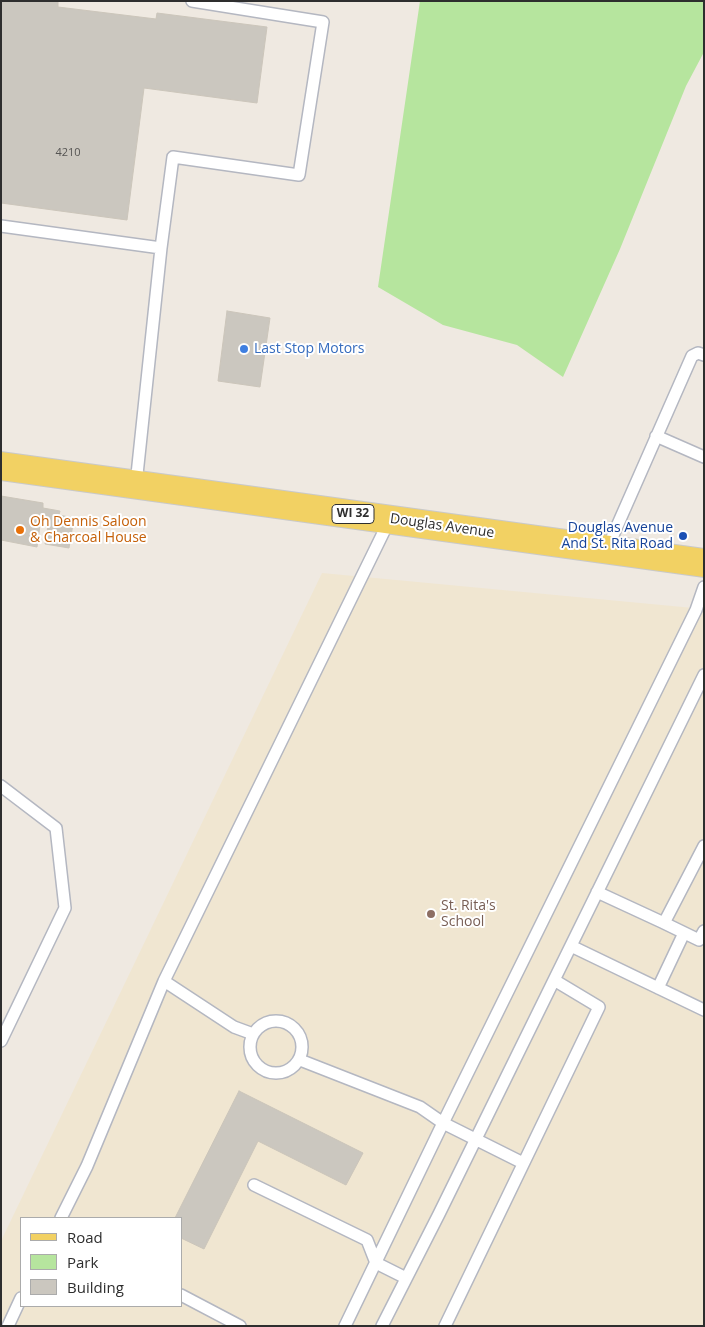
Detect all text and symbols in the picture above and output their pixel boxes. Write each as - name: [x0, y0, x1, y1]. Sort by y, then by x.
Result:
- house number: 4210: [55, 146, 81, 160]
- place label: Last Stop Motors: [254, 341, 364, 357]
- marker: Last Stop Motors: [238, 343, 250, 355]
- road number: WI 32: [332, 504, 374, 524]
- street label: Douglas Avenue: [389, 510, 495, 542]
- place label: Oh Dennis Saloon & Charcoal House: [30, 514, 147, 546]
- place label: Douglas Avenue And St. Rita Road: [561, 520, 673, 552]
- marker: Oh Dennis Saloon & Charcoal House: [14, 524, 26, 536]
- marker: Douglas Avenue And St. Rita Road: [677, 530, 689, 542]
- place label: St. Rita's School: [441, 898, 496, 930]
- marker: St. Rita's School: [425, 908, 437, 920]
- legend: [20, 1217, 182, 1307]
- text: Road: [67, 1227, 103, 1247]
- text: Park: [67, 1252, 98, 1272]
- text: Building: [67, 1277, 124, 1297]

